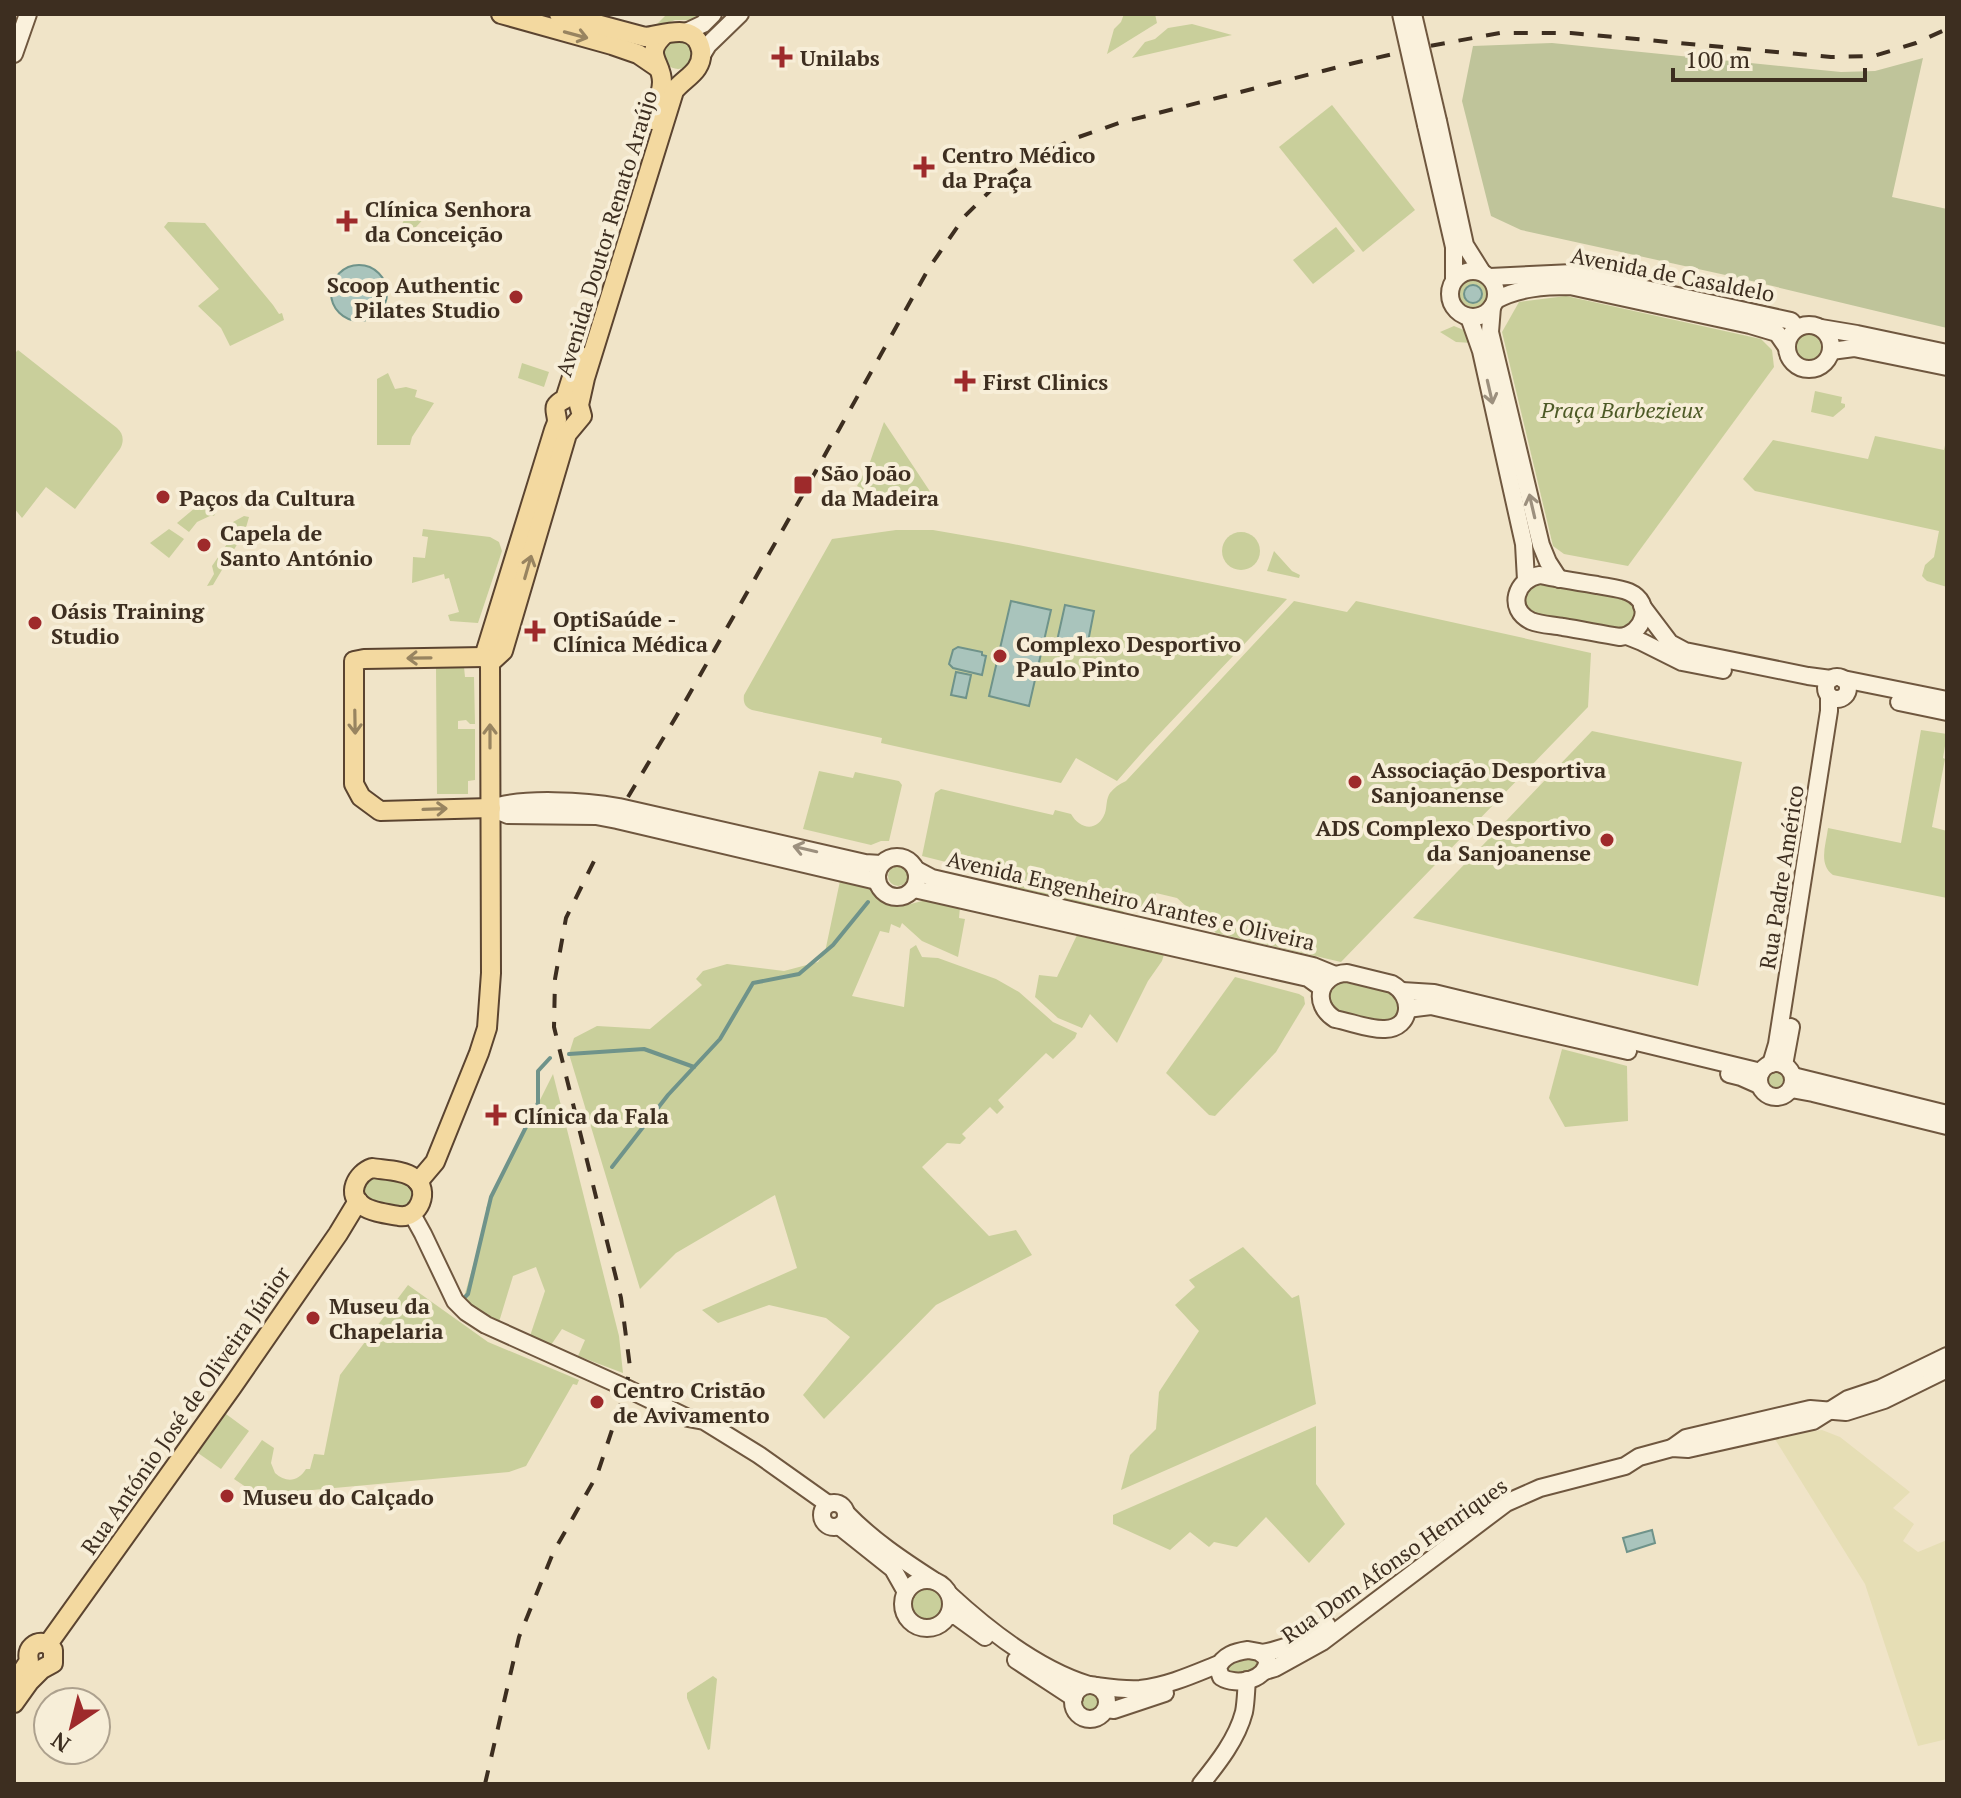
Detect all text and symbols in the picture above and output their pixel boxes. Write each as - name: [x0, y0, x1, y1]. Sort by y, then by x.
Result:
- one-way arrow: [563, 28, 589, 43]
- scale bar: [1673, 32, 1865, 82]
- place label: Unilabs: [800, 43, 880, 72]
- text: 100 m: [1685, 43, 1750, 75]
- marker: Unilabs: [771, 46, 793, 68]
- street label: Avenida Doutor Renato Araújo: [549, 86, 663, 380]
- place label: Centro Médico da Praça: [942, 140, 1095, 194]
- marker: Centro Médico da Praça: [913, 156, 935, 178]
- place label: Clínica Senhora da Conceição: [365, 194, 531, 248]
- marker: Clínica Senhora da Conceição: [336, 210, 358, 232]
- street label: Avenida de Casaldelo: [1569, 240, 1777, 308]
- place label: Scoop Authentic Pilates Studio: [327, 270, 500, 324]
- marker: Scoop Authentic Pilates Studio: [507, 288, 525, 306]
- place label: First Clinics: [983, 367, 1108, 396]
- marker: First Clinics: [954, 370, 976, 392]
- one-way arrow: [1483, 379, 1498, 404]
- park label: Praça Barbezieux: [1540, 395, 1704, 424]
- place label: São João da Madeira: [821, 458, 939, 512]
- marker: São João da Madeira: [792, 474, 814, 496]
- place label: Paços da Cultura: [179, 483, 355, 512]
- marker: Paços da Cultura: [154, 488, 172, 506]
- one-way arrow: [1524, 494, 1539, 520]
- place label: Capela de Santo António: [220, 518, 373, 572]
- marker: Capela de Santo António: [195, 536, 213, 554]
- one-way arrow: [521, 554, 536, 580]
- place label: Oásis Training Studio: [51, 596, 205, 650]
- place label: OptiSaúde - Clínica Médica: [553, 604, 708, 658]
- marker: Oásis Training Studio: [26, 614, 44, 632]
- marker: OptiSaúde - Clínica Médica: [524, 620, 546, 642]
- place label: Complexo Desportivo Paulo Pinto: [1016, 629, 1241, 683]
- marker: Complexo Desportivo Paulo Pinto: [991, 647, 1009, 665]
- one-way arrow: [406, 651, 433, 666]
- one-way arrow: [347, 708, 362, 735]
- one-way arrow: [482, 723, 498, 750]
- place label: Associação Desportiva Sanjoanense: [1371, 755, 1606, 809]
- marker: Associação Desportiva Sanjoanense: [1346, 773, 1364, 791]
- street label: Rua Padre Américo: [1752, 783, 1810, 971]
- one-way arrow: [421, 801, 448, 816]
- place label: ADS Complexo Desportivo da Sanjoanense: [1316, 813, 1591, 867]
- marker: ADS Complexo Desportivo da Sanjoanense: [1598, 831, 1616, 849]
- one-way arrow: [793, 841, 818, 856]
- street label: Avenida Engenheiro Arantes e Oliveira: [944, 843, 1318, 957]
- place label: Clínica da Fala: [514, 1101, 669, 1130]
- marker: Clínica da Fala: [485, 1104, 507, 1126]
- street label: Rua António José de Oliveira Júnior: [74, 1260, 296, 1560]
- place label: Museu da Chapelaria: [329, 1291, 444, 1345]
- marker: Museu da Chapelaria: [304, 1309, 322, 1327]
- place label: Centro Cristão de Avivamento: [613, 1375, 770, 1429]
- marker: Centro Cristão de Avivamento: [588, 1393, 606, 1411]
- street label: Rua Dom Afonso Henriques: [1275, 1471, 1513, 1649]
- place label: Museu do Calçado: [243, 1482, 434, 1511]
- marker: Museu do Calçado: [218, 1487, 236, 1505]
- north arrow: [32, 1686, 112, 1766]
- text: N: [45, 1726, 75, 1759]

